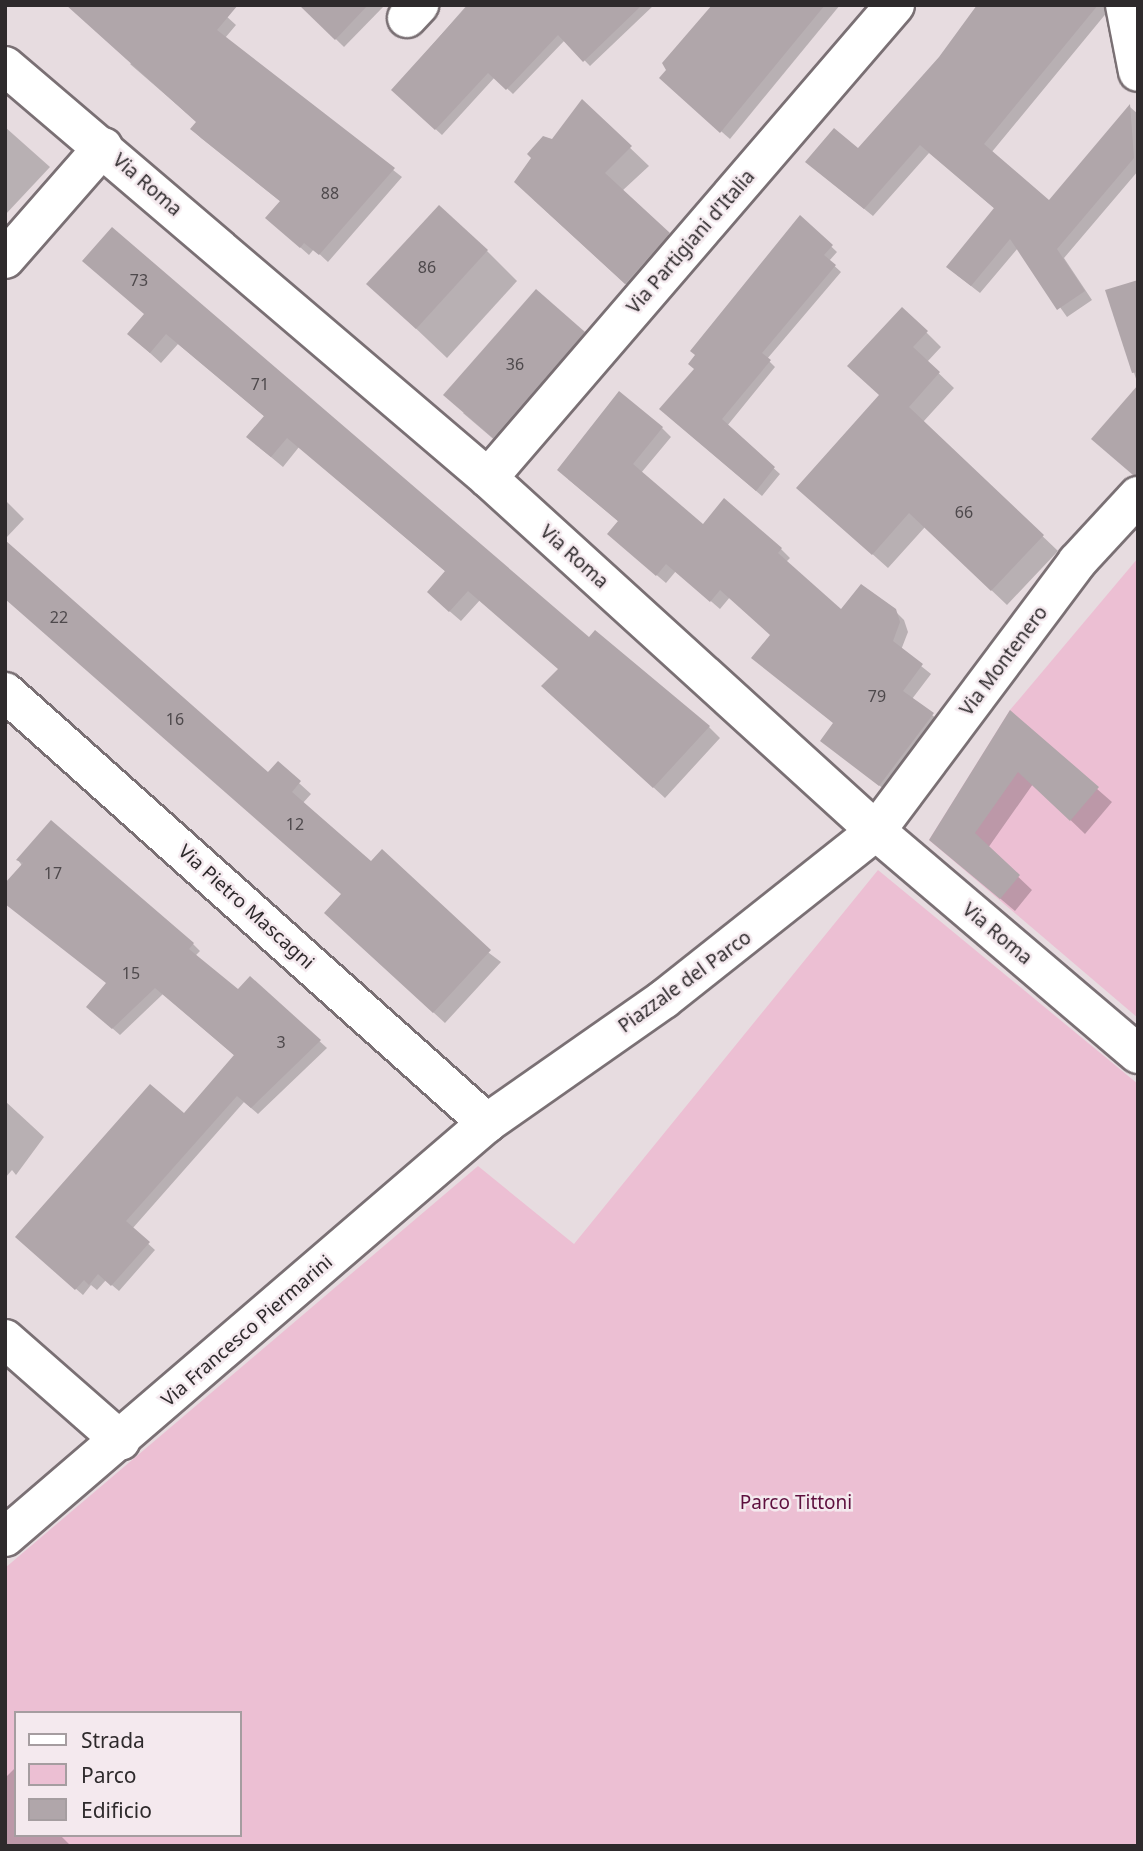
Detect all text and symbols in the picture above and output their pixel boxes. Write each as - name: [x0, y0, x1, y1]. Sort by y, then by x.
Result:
- street label: Via Roma: [108, 149, 186, 221]
- street label: Via Partigiani d'Italia: [622, 166, 760, 318]
- house number: 88: [321, 183, 339, 203]
- house number: 86: [418, 257, 436, 277]
- house number: 73: [130, 270, 148, 290]
- house number: 36: [506, 354, 524, 374]
- house number: 71: [251, 374, 269, 394]
- house number: 66: [955, 502, 973, 522]
- street label: Via Roma: [535, 521, 613, 593]
- street label: Via Montenero: [955, 602, 1053, 720]
- house number: 22: [50, 607, 68, 627]
- house number: 79: [868, 686, 886, 706]
- house number: 16: [166, 709, 184, 729]
- house number: 12: [286, 814, 304, 834]
- street label: Via Pietro Mascagni: [173, 840, 319, 974]
- house number: 17: [44, 863, 62, 883]
- street label: Via Roma: [958, 898, 1036, 970]
- street label: Piazzale del Parco: [614, 926, 756, 1038]
- house number: 15: [122, 963, 140, 983]
- house number: 3: [276, 1032, 286, 1052]
- street label: Via Francesco Piermarini: [157, 1251, 337, 1411]
- park label: Parco Tittoni: [740, 1492, 852, 1514]
- legend: [14, 1711, 242, 1837]
- text: Strada: [81, 1726, 145, 1754]
- text: Parco: [81, 1761, 137, 1789]
- text: Edificio: [81, 1796, 152, 1824]

